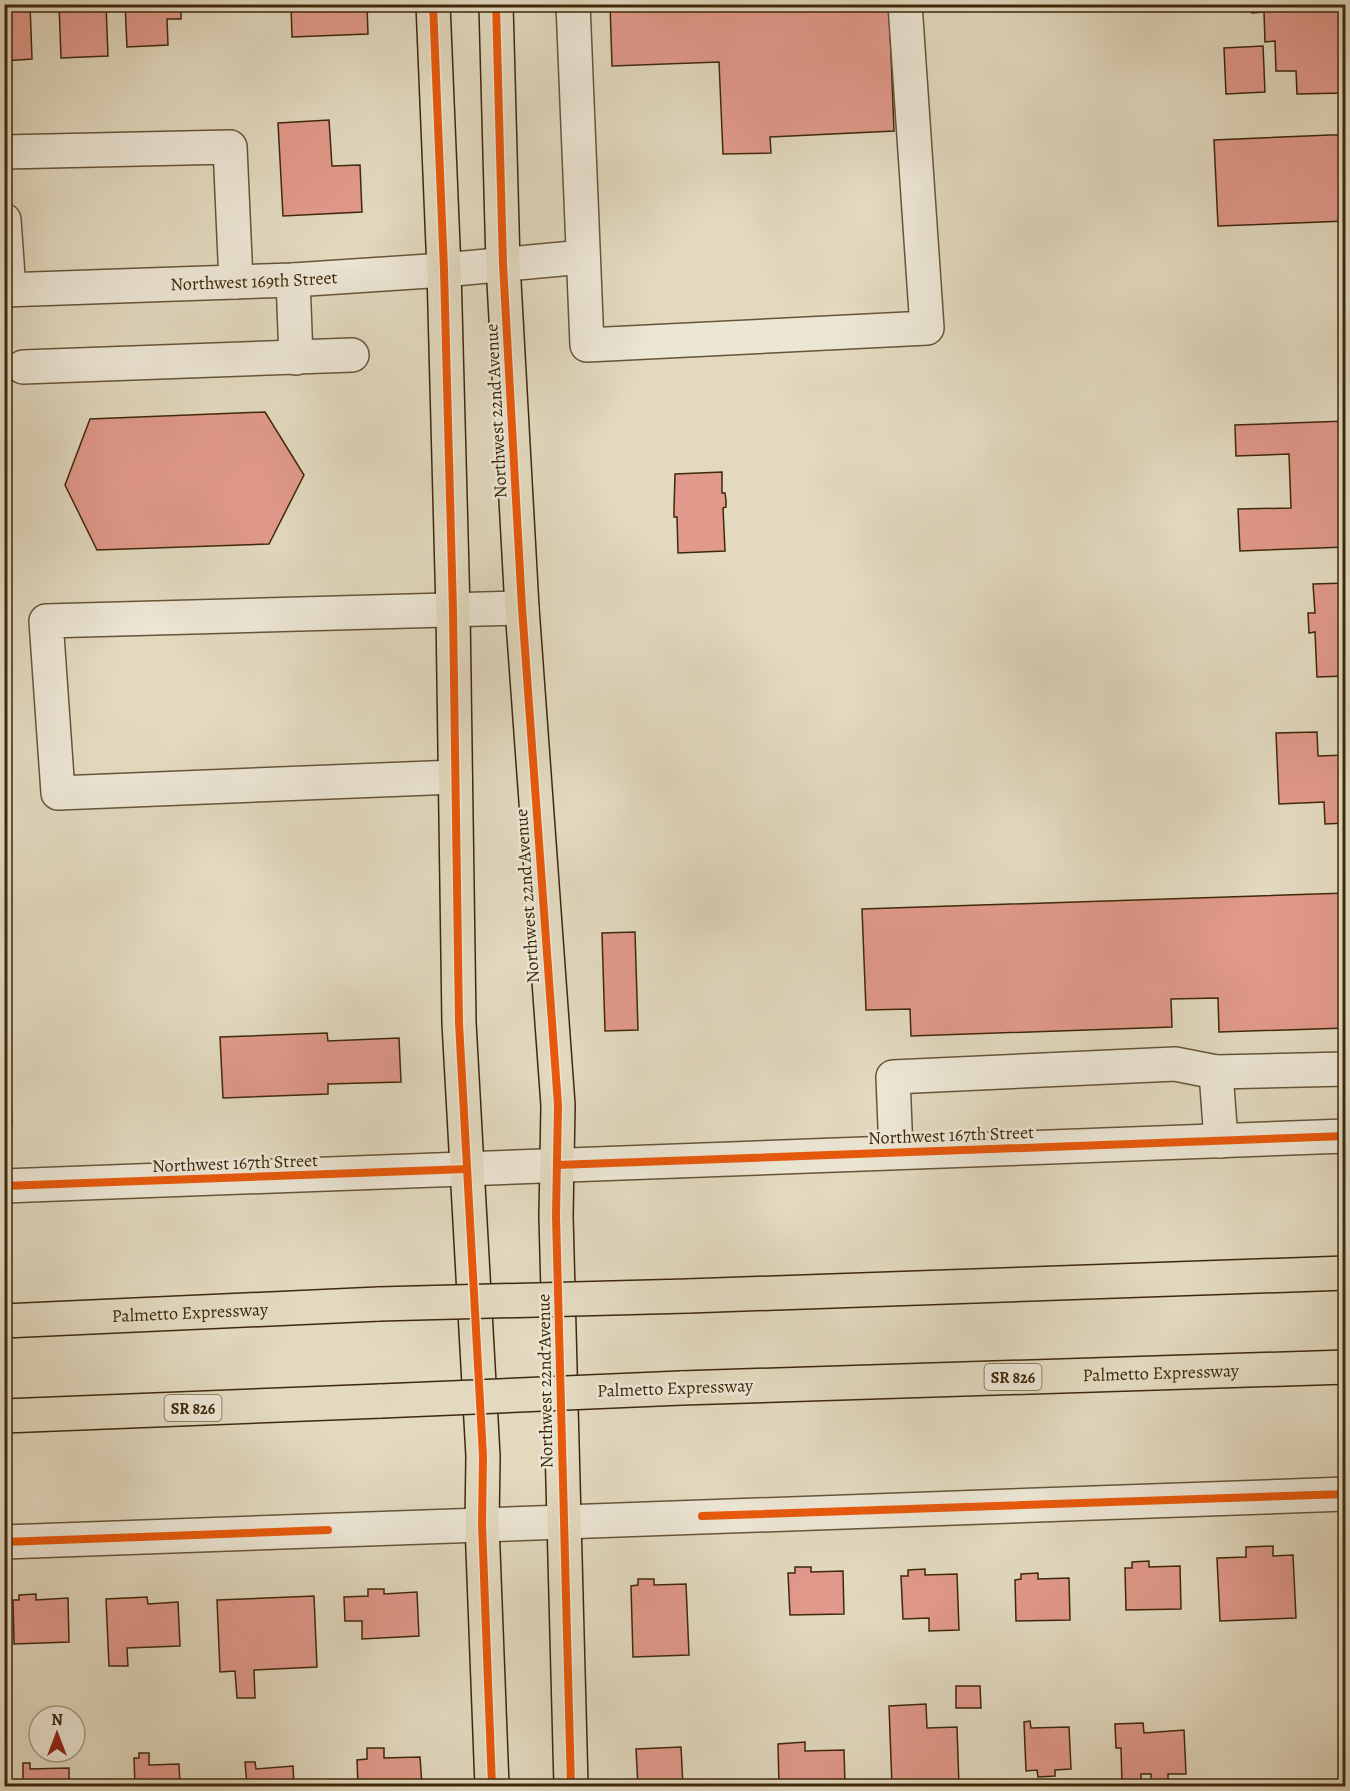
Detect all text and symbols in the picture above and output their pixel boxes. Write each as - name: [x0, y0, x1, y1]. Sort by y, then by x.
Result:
- street label: Northwest 169th Street: [170, 265, 338, 296]
- street label: Northwest 22nd Avenue: [479, 323, 513, 499]
- street label: Northwest 22nd Avenue: [509, 808, 545, 984]
- street label: Northwest 167th Street: [867, 1120, 1035, 1150]
- street label: Northwest 167th Street: [151, 1148, 319, 1178]
- street label: Northwest 22nd Avenue: [531, 1293, 559, 1469]
- street label: Palmetto Expressway: [111, 1297, 269, 1328]
- street label: Palmetto Expressway: [1082, 1358, 1240, 1387]
- road number: SR 826: [984, 1364, 1042, 1390]
- street label: Palmetto Expressway: [597, 1373, 754, 1403]
- road number: SR 826: [164, 1395, 222, 1421]
- north arrow: [27, 1704, 87, 1764]
- text: N: [51, 1709, 63, 1731]

